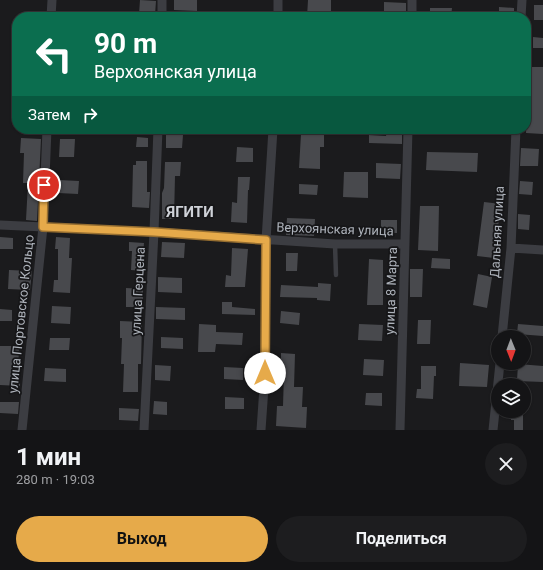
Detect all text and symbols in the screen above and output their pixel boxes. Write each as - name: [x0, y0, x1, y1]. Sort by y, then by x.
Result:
- text: 90 m: [94, 27, 157, 60]
- icon: left: [28, 28, 80, 80]
- text: Верхоянская улица: [94, 61, 257, 82]
- icon: right: [79, 104, 101, 126]
- text: Затем: [28, 106, 71, 124]
- pin: [27, 168, 61, 202]
- icon: arrive: [33, 174, 55, 196]
- street label: Дальняя улица: [487, 186, 507, 278]
- district label: ЯГИТИ: [165, 203, 214, 221]
- street label: Верхоянская улица: [276, 219, 394, 239]
- street label: улица Портовское Кольцо: [5, 234, 37, 394]
- street label: улица Герцена: [128, 247, 148, 335]
- street label: улица 8 Марта: [382, 247, 400, 335]
- north arrow: [491, 330, 531, 370]
- map controls: [491, 330, 531, 418]
- position arrow: [244, 352, 286, 394]
- button: layers: [491, 378, 531, 418]
- text: 1 мин: [16, 443, 81, 471]
- button: close: [485, 443, 527, 485]
- text: 280 m · 19:03: [16, 472, 95, 487]
- button: Выход: [16, 516, 268, 562]
- button: Поделиться: [276, 516, 527, 562]

